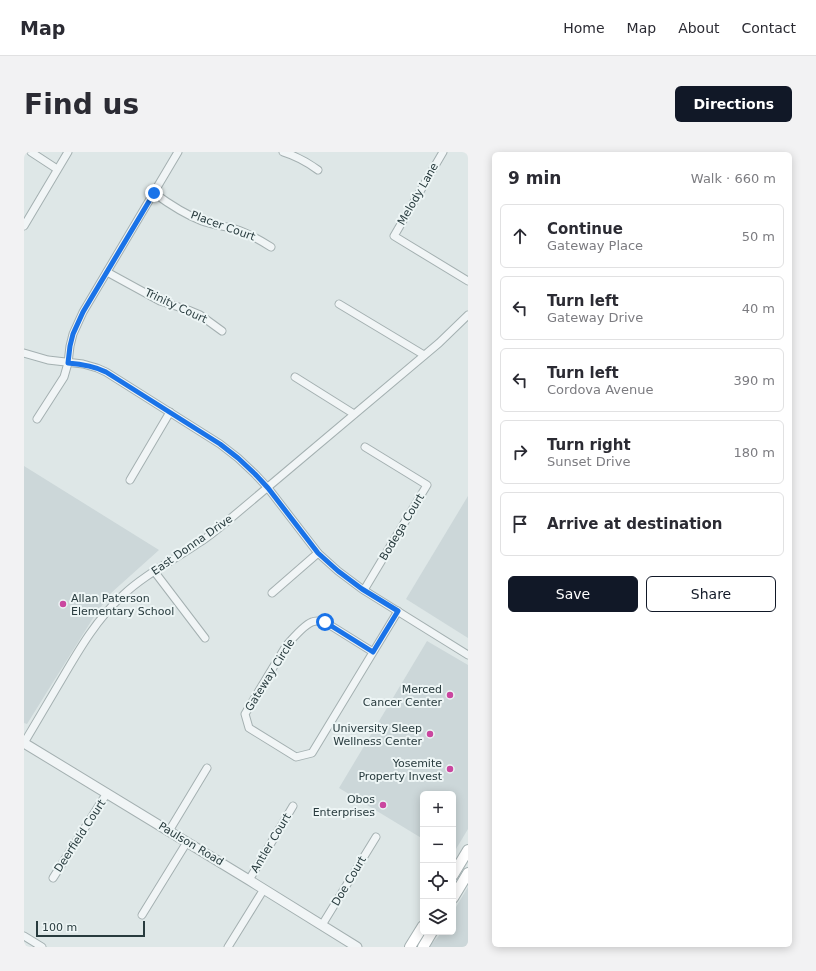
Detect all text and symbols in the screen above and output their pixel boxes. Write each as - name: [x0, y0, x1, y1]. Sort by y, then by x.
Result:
- text: Map: [20, 17, 65, 39]
- text: Home: [563, 20, 605, 36]
- text: Map: [627, 20, 656, 36]
- text: About: [678, 20, 720, 36]
- text: Contact: [742, 20, 796, 36]
- button: Directions: [675, 86, 792, 122]
- text: Find us: [24, 88, 139, 121]
- street label: Melody Lane: [395, 160, 441, 227]
- text: 9 min: [508, 168, 561, 188]
- text: Walk · 660 m: [691, 171, 776, 186]
- route end: [145, 184, 163, 202]
- street label: Placer Court: [189, 208, 258, 244]
- text: Continue: [547, 220, 623, 238]
- icon: ahead: [509, 225, 531, 247]
- text: 50 m: [742, 229, 775, 244]
- text: Gateway Place: [547, 238, 643, 253]
- street label: Trinity Court: [142, 285, 210, 326]
- text: Turn left: [547, 292, 619, 310]
- icon: left: [509, 297, 531, 319]
- text: 40 m: [742, 301, 775, 316]
- text: Gateway Drive: [547, 310, 643, 325]
- text: Turn left: [547, 364, 619, 382]
- icon: left: [509, 369, 531, 391]
- text: 390 m: [733, 373, 775, 388]
- text: Cordova Avenue: [547, 382, 653, 397]
- text: Turn right: [547, 436, 631, 454]
- icon: right: [509, 441, 531, 463]
- text: 180 m: [733, 445, 775, 460]
- text: Sunset Drive: [547, 454, 630, 469]
- street label: Bodega Court: [377, 491, 427, 563]
- street label: East Donna Drive: [149, 512, 235, 578]
- icon: arrive: [509, 513, 531, 535]
- text: Arrive at destination: [547, 515, 722, 533]
- button: Save: [508, 576, 638, 612]
- button: Share: [646, 576, 776, 612]
- place label: Allan Paterson Elementary School: [71, 592, 174, 618]
- marker: Allan Paterson Elementary School: [58, 599, 68, 609]
- route start: [316, 613, 334, 631]
- street label: Gateway Circle: [243, 636, 298, 714]
- place label: Merced Cancer Center: [363, 683, 442, 709]
- marker: Merced Cancer Center: [445, 690, 455, 700]
- place label: University Sleep Wellness Center: [332, 722, 422, 748]
- marker: University Sleep Wellness Center: [425, 729, 435, 739]
- place label: Yosemite Property Invest: [358, 757, 443, 783]
- marker: Yosemite Property Invest: [445, 764, 455, 774]
- map controls: [420, 791, 456, 935]
- button: +: [420, 791, 456, 827]
- place label: Obos Enterprises: [313, 793, 375, 819]
- street label: Deerfield Court: [52, 797, 109, 875]
- marker: Obos Enterprises: [378, 800, 388, 810]
- street label: Antler Court: [248, 810, 294, 875]
- street label: Paulson Road: [156, 820, 226, 868]
- button: −: [420, 827, 456, 863]
- street label: Doe Court: [329, 853, 369, 908]
- button: locate: [420, 863, 456, 899]
- button: layers: [420, 899, 456, 935]
- scale bar: [36, 919, 145, 938]
- text: 100 m: [42, 921, 77, 934]

